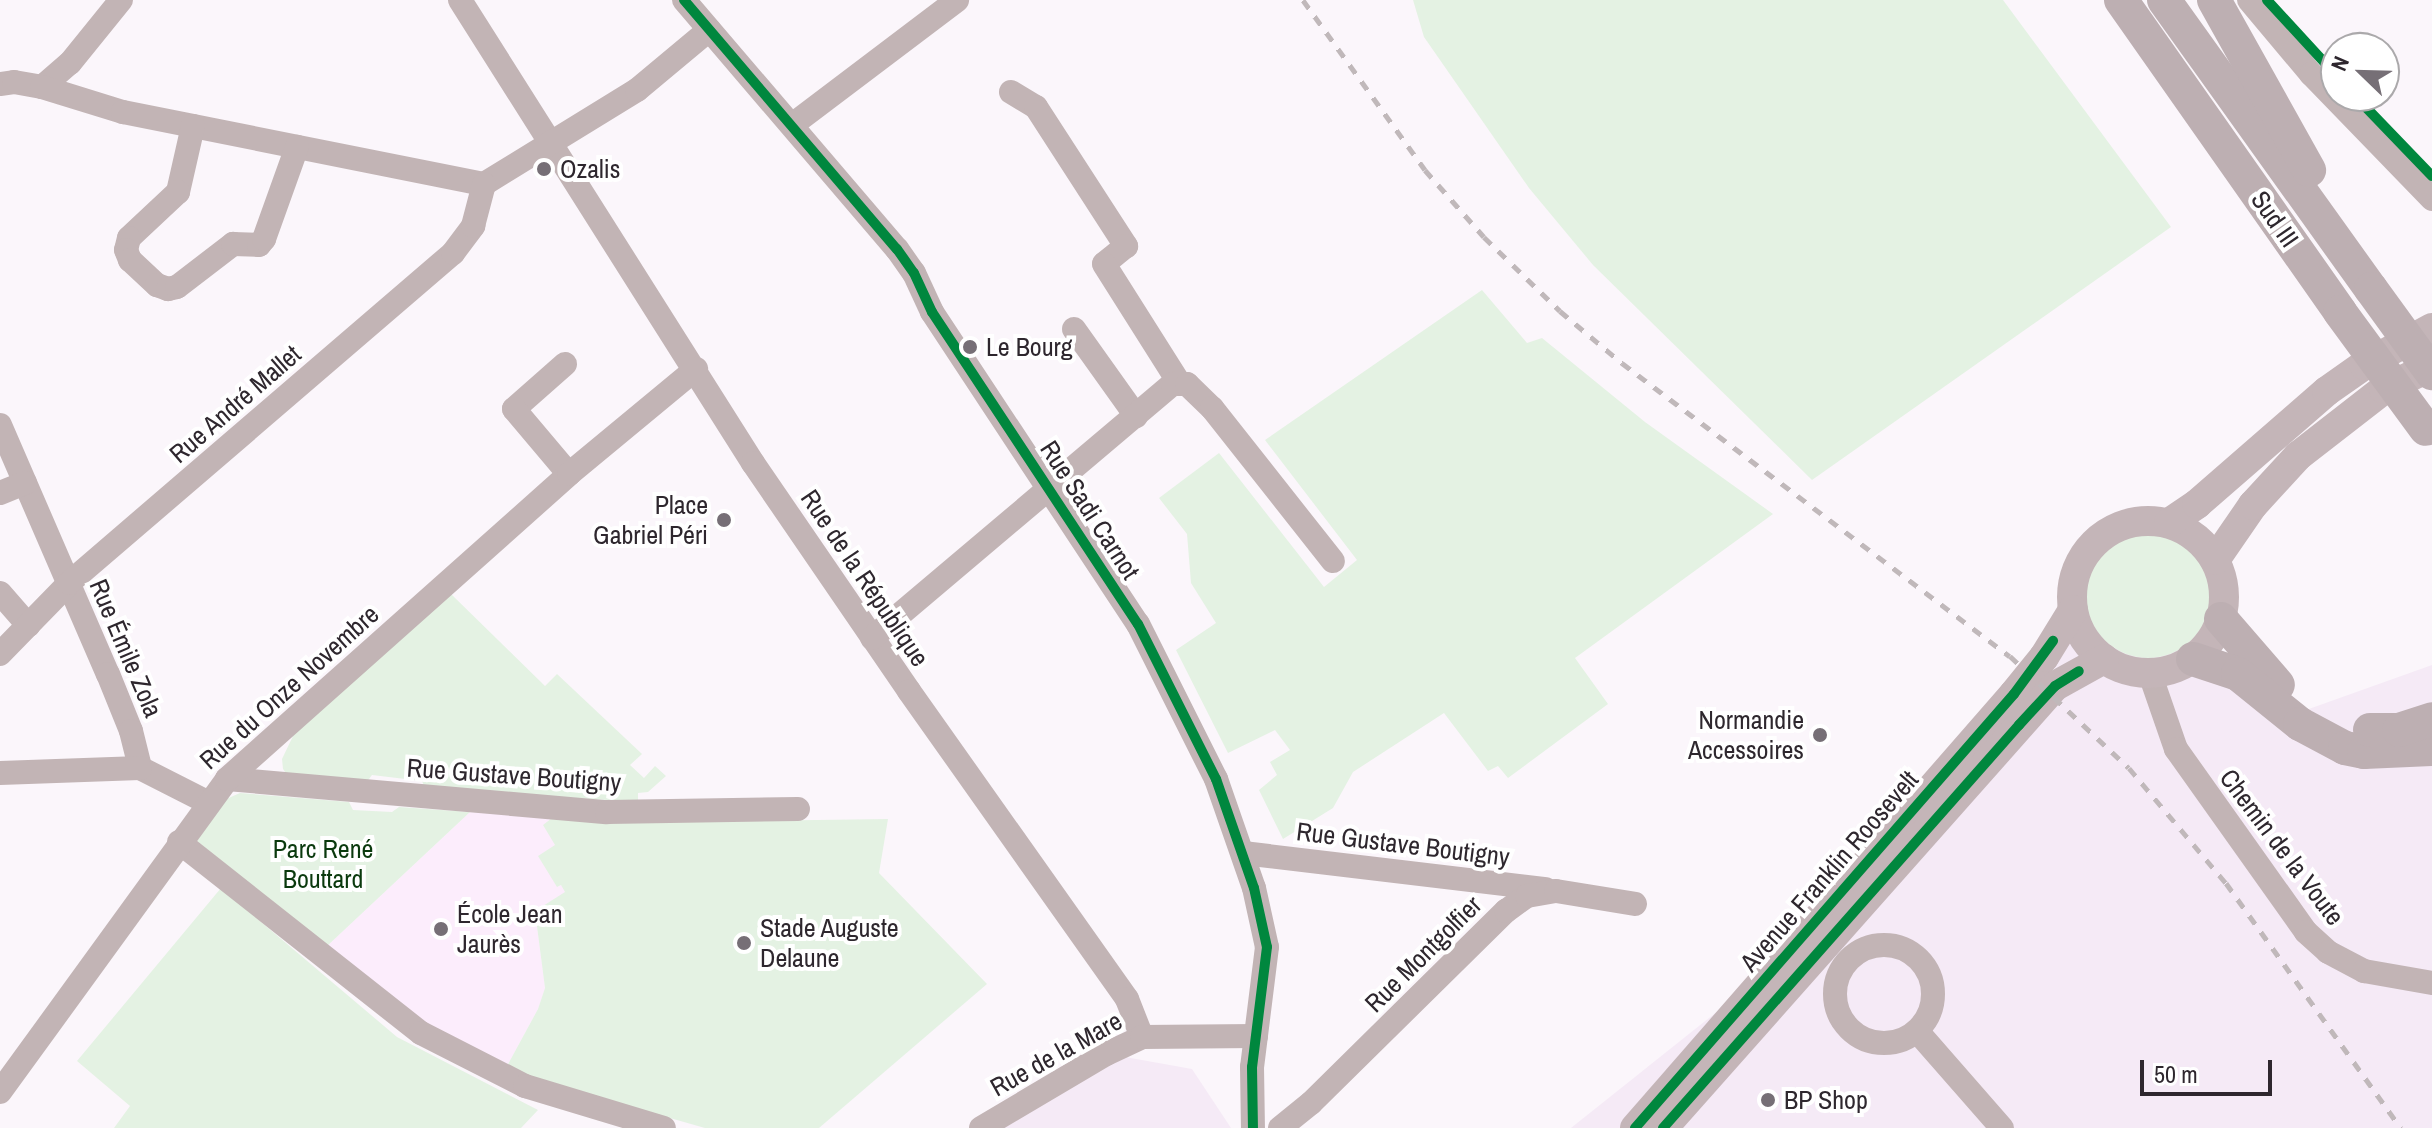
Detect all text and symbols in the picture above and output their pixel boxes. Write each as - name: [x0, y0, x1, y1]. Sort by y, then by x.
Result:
- north arrow: [2320, 32, 2400, 112]
- text: N: [2323, 52, 2356, 75]
- place label: Ozalis: [560, 153, 620, 185]
- marker: Ozalis: [535, 160, 553, 178]
- street label: Sud III: [2245, 185, 2305, 253]
- place label: Le Bourg: [986, 331, 1073, 363]
- street label: Rue André Mallet: [163, 338, 307, 470]
- marker: Le Bourg: [961, 338, 979, 356]
- street label: Rue Sadi Carnot: [1034, 435, 1146, 585]
- street label: Rue de la République: [794, 484, 936, 672]
- place label: Place Gabriel Péri: [593, 489, 708, 550]
- marker: Place Gabriel Péri: [715, 511, 733, 529]
- street label: Rue Émile Zola: [83, 574, 169, 722]
- street label: Rue du Onze Novembre: [193, 598, 385, 776]
- place label: Normandie Accessoires: [1688, 704, 1804, 766]
- marker: Normandie Accessoires: [1811, 726, 1829, 744]
- street label: Rue Gustave Boutigny: [406, 752, 622, 798]
- street label: Chemin de la Voute: [2213, 763, 2351, 931]
- street label: Avenue Franklin Roosevelt: [1733, 764, 1925, 978]
- street label: Rue Gustave Boutigny: [1295, 815, 1511, 873]
- park label: Parc René Bouttard: [273, 833, 373, 894]
- street label: Rue Montgolfier: [1358, 889, 1488, 1019]
- place label: École Jean Jaurès: [457, 898, 562, 960]
- place label: Stade Auguste Delaune: [760, 912, 900, 974]
- marker: École Jean Jaurès: [432, 920, 450, 938]
- marker: Stade Auguste Delaune: [735, 934, 753, 952]
- street label: Rue de la Mare: [985, 1005, 1127, 1103]
- scale bar: [2144, 1044, 2276, 1094]
- text: 50 m: [2154, 1058, 2198, 1090]
- place label: BP Shop: [1784, 1084, 1868, 1116]
- marker: BP Shop: [1759, 1091, 1777, 1109]

